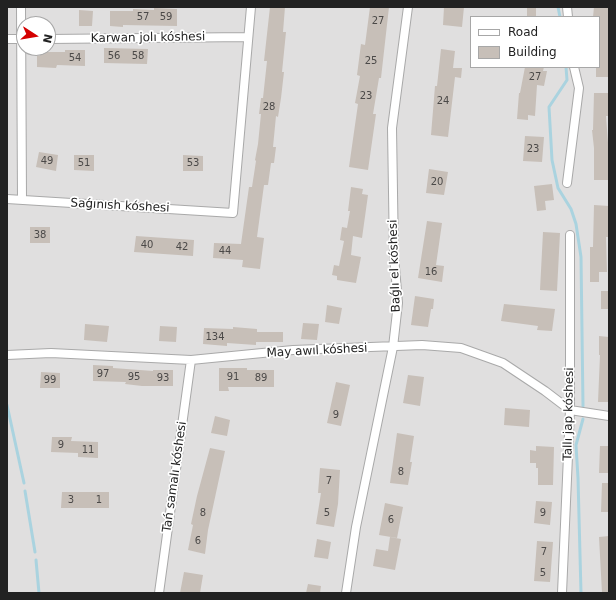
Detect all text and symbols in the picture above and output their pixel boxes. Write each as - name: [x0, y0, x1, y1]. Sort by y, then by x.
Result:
- house number: 57: [137, 11, 149, 23]
- house number: 59: [160, 11, 172, 23]
- house number: 27: [372, 15, 384, 27]
- north arrow: [16, 16, 56, 56]
- legend: [470, 16, 600, 68]
- text: Road: [508, 25, 538, 39]
- street label: Karwan jolı kóshesi: [91, 30, 205, 46]
- text: N: [40, 33, 55, 44]
- text: Building: [508, 45, 557, 59]
- house number: 56: [108, 50, 120, 62]
- house number: 58: [132, 50, 144, 62]
- house number: 54: [69, 52, 81, 64]
- house number: 25: [365, 55, 377, 67]
- house number: 27: [529, 71, 541, 83]
- house number: 23: [360, 90, 372, 102]
- house number: 24: [437, 95, 449, 107]
- house number: 28: [263, 101, 275, 113]
- house number: 23: [527, 143, 539, 155]
- house number: 49: [41, 155, 53, 167]
- house number: 51: [78, 157, 90, 169]
- house number: 53: [187, 157, 199, 169]
- house number: 20: [431, 176, 443, 188]
- street label: Saǵınısh kóshesi: [70, 196, 170, 216]
- street label: Baǵlı el kóshesi: [386, 219, 404, 313]
- house number: 38: [34, 229, 46, 241]
- house number: 40: [141, 239, 153, 251]
- house number: 42: [176, 241, 188, 253]
- house number: 44: [219, 245, 231, 257]
- house number: 16: [425, 266, 437, 278]
- house number: 134: [205, 331, 225, 343]
- street label: May awıl kóshesi: [266, 341, 368, 361]
- street label: Tallı jap kóshesi: [561, 367, 577, 461]
- house number: 97: [97, 368, 109, 380]
- house number: 95: [128, 371, 140, 383]
- house number: 91: [227, 371, 239, 383]
- house number: 93: [157, 372, 169, 384]
- house number: 89: [255, 372, 267, 384]
- house number: 99: [44, 374, 56, 386]
- house number: 9: [333, 409, 339, 421]
- street label: Tań samalı kóshesi: [160, 421, 190, 533]
- house number: 9: [58, 439, 64, 451]
- house number: 11: [82, 444, 94, 456]
- house number: 8: [398, 466, 404, 478]
- house number: 7: [326, 475, 332, 487]
- house number: 3: [68, 494, 74, 506]
- house number: 1: [96, 494, 102, 506]
- house number: 8: [200, 507, 206, 519]
- house number: 5: [324, 507, 330, 519]
- house number: 9: [540, 507, 546, 519]
- house number: 6: [388, 514, 394, 526]
- house number: 6: [195, 535, 201, 547]
- house number: 7: [541, 546, 547, 558]
- house number: 5: [540, 567, 546, 579]

